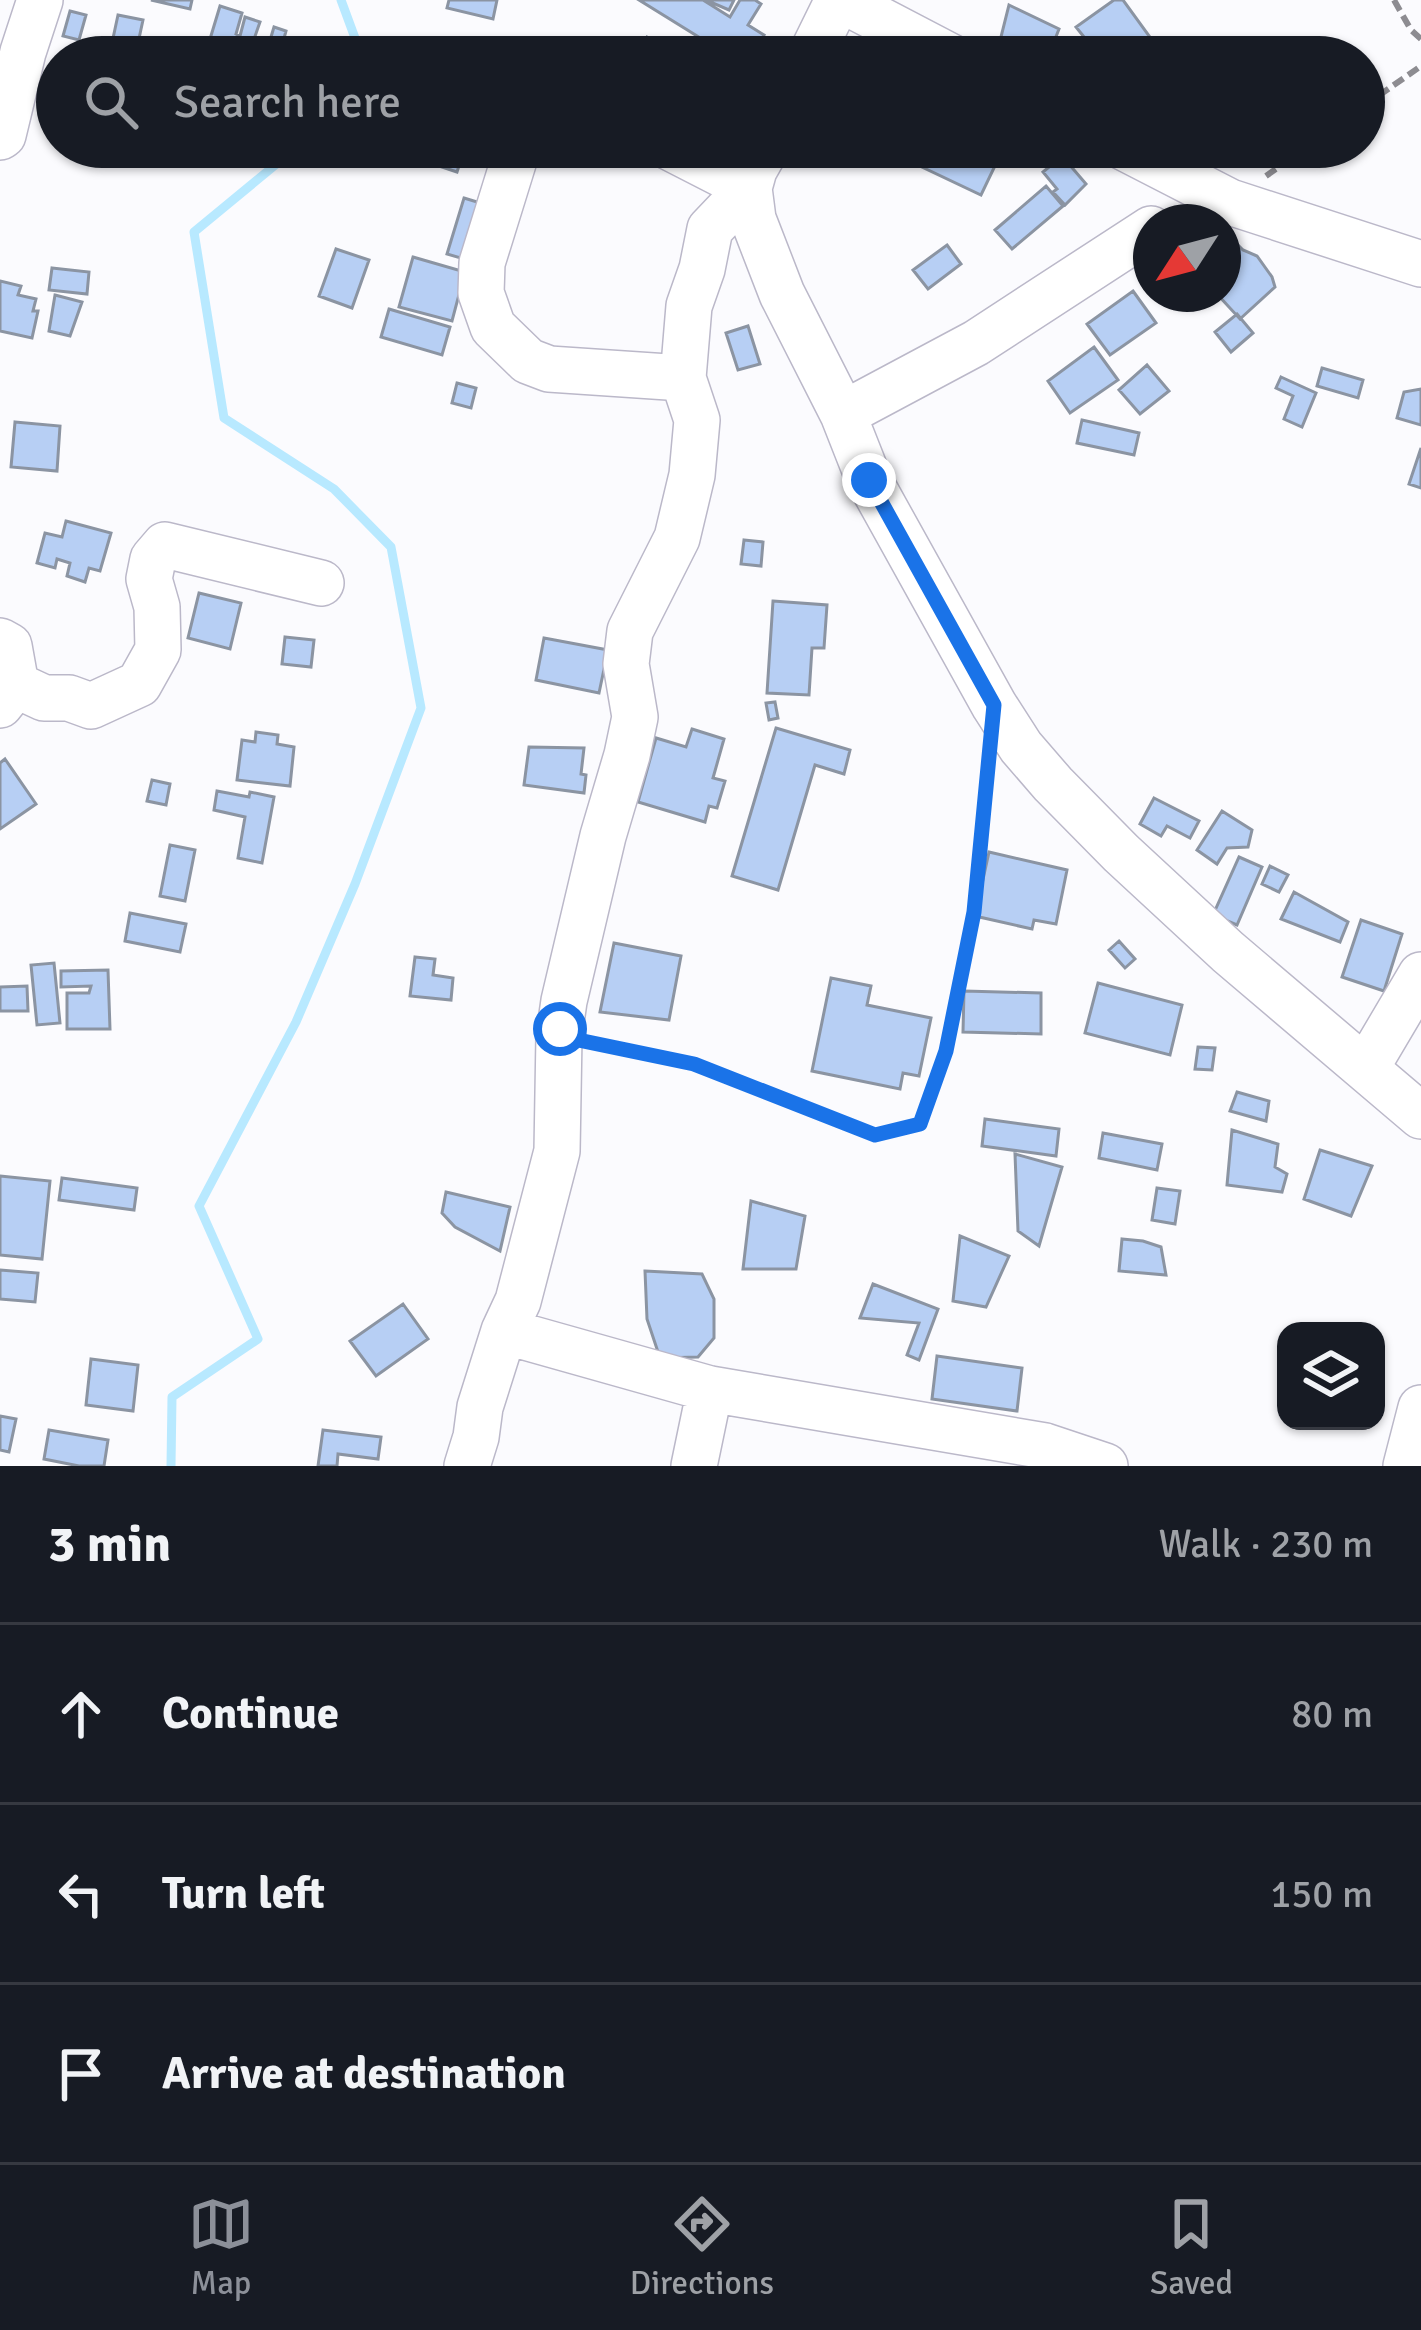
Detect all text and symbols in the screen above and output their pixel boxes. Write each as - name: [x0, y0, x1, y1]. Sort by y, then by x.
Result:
- search box: [36, 36, 1385, 168]
- icon: search: [78, 69, 144, 135]
- text: Search here: [174, 75, 401, 130]
- north arrow: [1133, 204, 1241, 312]
- route end: [842, 453, 896, 507]
- route start: [533, 1002, 587, 1056]
- map controls: [1277, 1322, 1385, 1430]
- button: layers: [1277, 1322, 1385, 1430]
- text: 3 min: [48, 1513, 171, 1576]
- text: Walk · 230 m: [1159, 1520, 1373, 1568]
- icon: ahead: [48, 1681, 114, 1747]
- text: Continue: [162, 1686, 339, 1741]
- text: 80 m: [1291, 1690, 1373, 1738]
- icon: left: [48, 1861, 114, 1927]
- text: Turn left: [162, 1866, 325, 1921]
- text: 150 m: [1270, 1870, 1373, 1918]
- icon: arrive: [48, 2041, 114, 2107]
- text: Arrive at destination: [162, 2046, 566, 2101]
- tab: Map: [188, 2191, 254, 2304]
- tab: Directions: [630, 2191, 774, 2304]
- tab: Saved: [1150, 2191, 1233, 2304]

